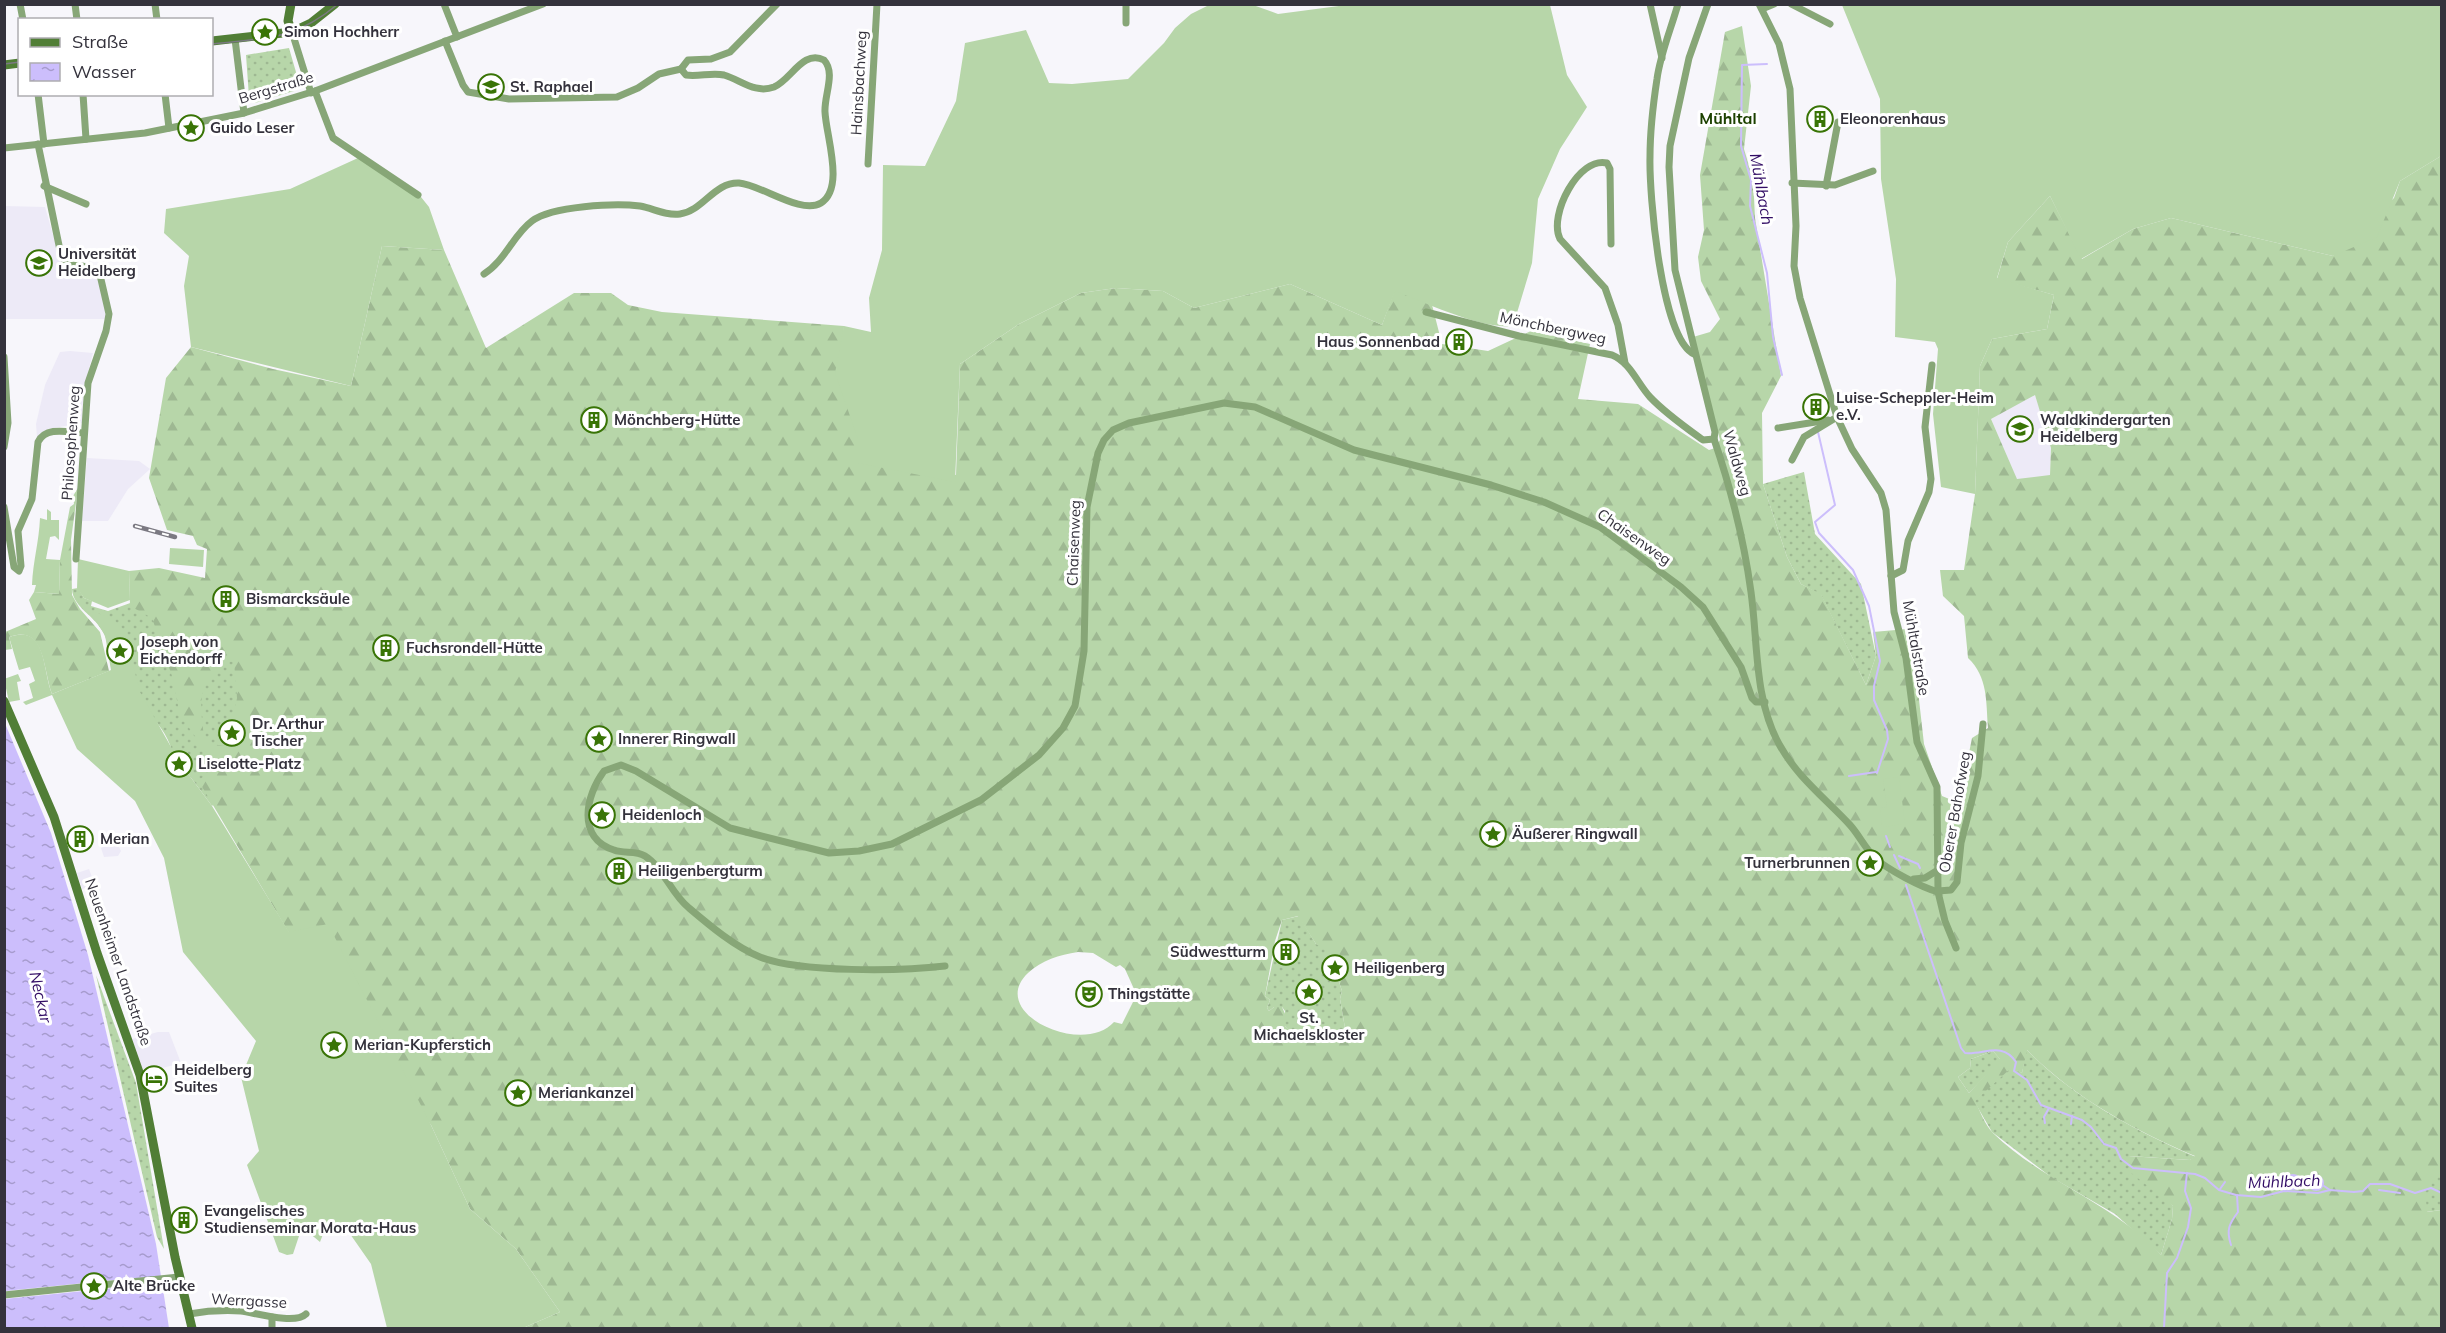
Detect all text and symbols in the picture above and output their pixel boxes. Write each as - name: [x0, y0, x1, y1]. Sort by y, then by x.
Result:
- place icon: Simon Hochherr: [250, 17, 280, 47]
- legend: [18, 18, 213, 96]
- place label: Simon Hochherr: [284, 22, 399, 41]
- text: Straße: [72, 30, 128, 53]
- street label: Hainsbachweg: [846, 30, 871, 136]
- text: Wasser: [72, 60, 136, 83]
- street label: Bergstraße: [236, 67, 316, 108]
- school or university icon: St. Raphael: [476, 72, 506, 102]
- place label: St. Raphael: [510, 77, 593, 96]
- building icon: Eleonorenhaus: [1805, 104, 1835, 134]
- district label: Mühltal: [1699, 108, 1757, 128]
- place label: Eleonorenhaus: [1840, 109, 1946, 128]
- place icon: Guido Leser: [176, 113, 206, 143]
- place label: Guido Leser: [210, 118, 295, 137]
- water label: Mühlbach: [1746, 151, 1778, 227]
- place label: Universität Heidelberg: [58, 244, 137, 280]
- school or university icon: Universität Heidelberg: [24, 248, 54, 278]
- street label: Mönchbergweg: [1498, 307, 1608, 348]
- building icon: Haus Sonnenbad: [1444, 327, 1474, 357]
- place label: Haus Sonnenbad: [1317, 332, 1440, 351]
- street label: Philosophenweg: [57, 385, 84, 501]
- place label: Luise-Scheppler-Heim e.V.: [1836, 388, 1994, 424]
- building icon: Luise-Scheppler-Heim e.V.: [1801, 392, 1831, 422]
- building icon: Mönchberg-Hütte: [579, 405, 609, 435]
- place label: Mönchberg-Hütte: [614, 410, 740, 429]
- place label: Waldkindergarten Heidelberg: [2040, 410, 2171, 446]
- school or university icon: Waldkindergarten Heidelberg: [2005, 414, 2035, 444]
- street label: Waldweg: [1719, 428, 1756, 498]
- street label: Chaisenweg: [1063, 500, 1084, 586]
- street label: Chaisenweg: [1594, 504, 1675, 569]
- building icon: Bismarcksäule: [211, 584, 241, 614]
- place label: Bismarcksäule: [246, 589, 350, 608]
- street label: Mühltalstraße: [1899, 599, 1934, 697]
- place label: Joseph von Eichendorff: [140, 632, 222, 668]
- building icon: Fuchsrondell-Hütte: [371, 633, 401, 663]
- place icon: Joseph von Eichendorff: [105, 636, 135, 666]
- place label: Fuchsrondell-Hütte: [406, 638, 543, 657]
- place label: Dr. Arthur Tischer: [252, 714, 324, 750]
- place icon: Dr. Arthur Tischer: [217, 718, 247, 748]
- place icon: Innerer Ringwall: [584, 724, 614, 754]
- place label: Innerer Ringwall: [618, 729, 736, 748]
- place icon: Liselotte-Platz: [164, 749, 194, 779]
- street label: Oberer Bahofweg: [1934, 750, 1975, 874]
- place label: Liselotte-Platz: [198, 754, 302, 773]
- place icon: Heidenloch: [587, 800, 617, 830]
- place label: Heidenloch: [622, 805, 702, 824]
- place icon: Äußerer Ringwall: [1478, 819, 1508, 849]
- building icon: Merian: [65, 824, 95, 854]
- place label: Äußerer Ringwall: [1512, 824, 1638, 843]
- place label: Merian: [100, 829, 149, 848]
- place icon: Turnerbrunnen: [1855, 848, 1885, 878]
- place label: Turnerbrunnen: [1744, 853, 1850, 872]
- building icon: Heiligenbergturm: [604, 856, 634, 886]
- place label: Heiligenbergturm: [638, 861, 763, 880]
- street label: Neuenheimer Landstraße: [81, 876, 156, 1048]
- building icon: Südwestturm: [1271, 937, 1301, 967]
- place label: Südwestturm: [1170, 942, 1266, 961]
- place icon: Heiligenberg: [1320, 953, 1350, 983]
- place label: Heiligenberg: [1354, 958, 1445, 977]
- water label: Neckar: [25, 969, 57, 1026]
- place icon: St. Michaelskloster: [1294, 977, 1324, 1007]
- theatre icon: Thingstätte: [1074, 979, 1104, 1009]
- place label: Thingstätte: [1108, 984, 1190, 1003]
- place label: St. Michaelskloster: [1254, 1008, 1364, 1044]
- place icon: Merian-Kupferstich: [319, 1030, 349, 1060]
- place label: Merian-Kupferstich: [354, 1035, 491, 1054]
- place label: Heidelberg Suites: [174, 1060, 252, 1096]
- hotel icon: Heidelberg Suites: [139, 1064, 169, 1094]
- place icon: Meriankanzel: [503, 1078, 533, 1108]
- place label: Meriankanzel: [538, 1083, 634, 1102]
- water label: Mühlbach: [2247, 1170, 2321, 1192]
- place label: Evangelisches Studienseminar Morata-Haus: [204, 1201, 416, 1237]
- building icon: Evangelisches Studienseminar Morata-Haus: [169, 1205, 199, 1235]
- place icon: Alte Brücke: [79, 1271, 109, 1301]
- place label: Alte Brücke: [113, 1276, 195, 1295]
- street label: Werrgasse: [211, 1289, 287, 1312]

